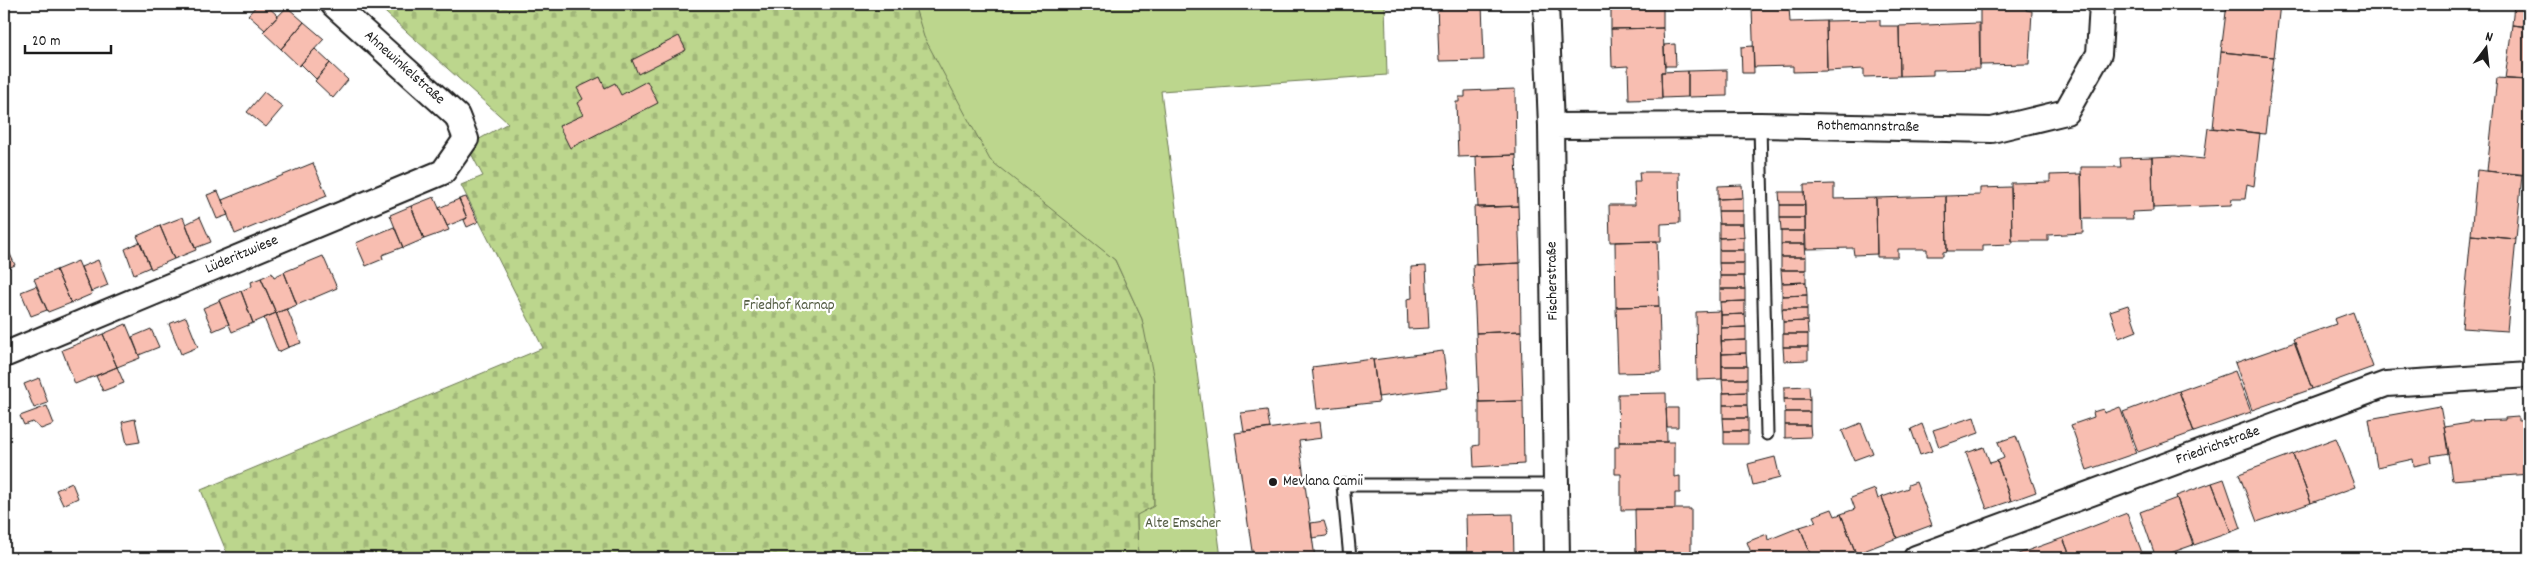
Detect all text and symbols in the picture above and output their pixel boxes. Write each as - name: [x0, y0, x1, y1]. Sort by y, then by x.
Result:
- scale bar: [25, 22, 111, 54]
- north arrow: [2460, 22, 2510, 72]
- street label: Ahnewinkelstraße: [359, 26, 450, 111]
- text: N: [2483, 27, 2495, 48]
- text: 20 m: [32, 31, 60, 53]
- street label: Rothemannstraße: [1817, 115, 1920, 139]
- street label: Lüderitzwiese: [202, 230, 282, 280]
- street label: Fischerstraße: [1541, 241, 1565, 321]
- park label: Friedhof Karnap: [743, 295, 835, 317]
- street label: Friedrichstraße: [2173, 420, 2263, 471]
- place label: Mevlana Camii: [1283, 471, 1363, 493]
- marker: Mevlana Camii: [1267, 476, 1279, 488]
- park label: Alte Emscher: [1145, 513, 1221, 535]

